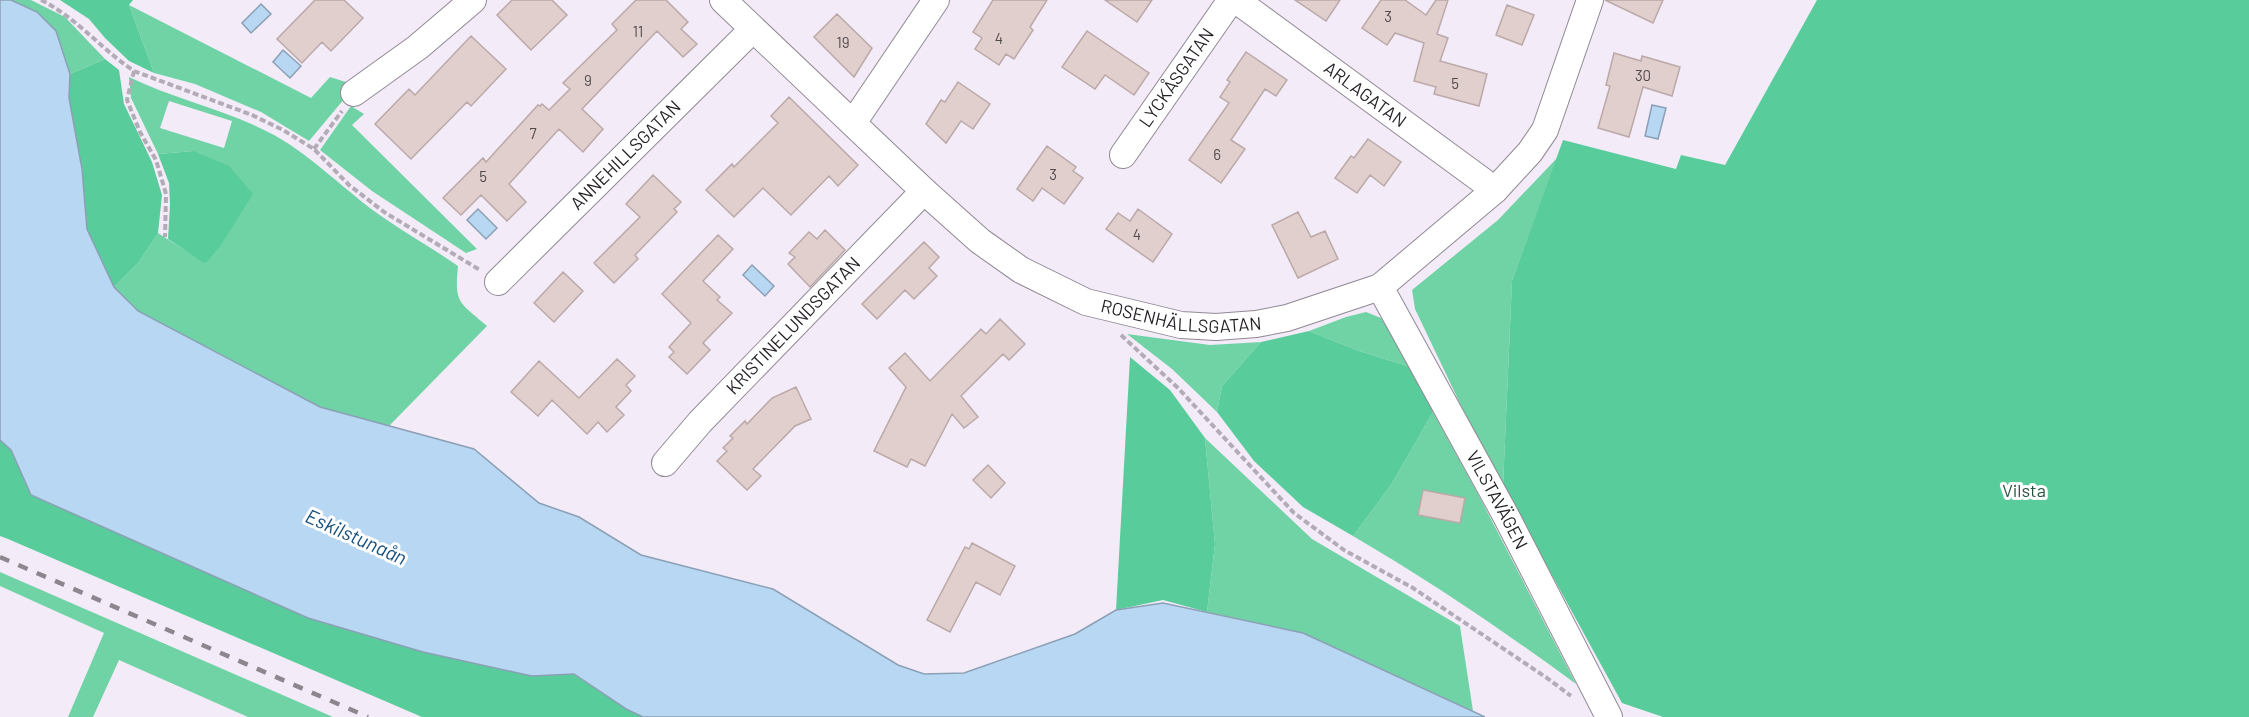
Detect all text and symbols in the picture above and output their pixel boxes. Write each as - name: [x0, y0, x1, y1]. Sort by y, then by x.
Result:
- house number: 3: [1384, 7, 1392, 25]
- house number: 11: [633, 22, 643, 40]
- street label: LYCKÅSGATAN: [1134, 23, 1218, 131]
- house number: 4: [995, 29, 1003, 47]
- house number: 19: [836, 33, 850, 51]
- street label: ARLAGATAN: [1320, 56, 1411, 131]
- house number: 30: [1635, 66, 1651, 84]
- house number: 9: [584, 71, 592, 89]
- house number: 5: [1451, 74, 1459, 92]
- street label: ANNEHILLSGATAN: [565, 95, 685, 214]
- house number: 7: [529, 124, 537, 142]
- house number: 6: [1213, 145, 1221, 163]
- house number: 3: [1049, 165, 1057, 183]
- house number: 5: [479, 167, 487, 185]
- house number: 4: [1133, 225, 1141, 243]
- street label: KRISTINELUNDSGATAN: [721, 252, 864, 398]
- street label: ROSENHÄLLSGATAN: [1099, 294, 1262, 337]
- street label: VILSTAVÄGEN: [1462, 446, 1533, 553]
- park label: Vilsta: [2002, 479, 2046, 501]
- water label: Eskilstunaån: [302, 503, 411, 569]

